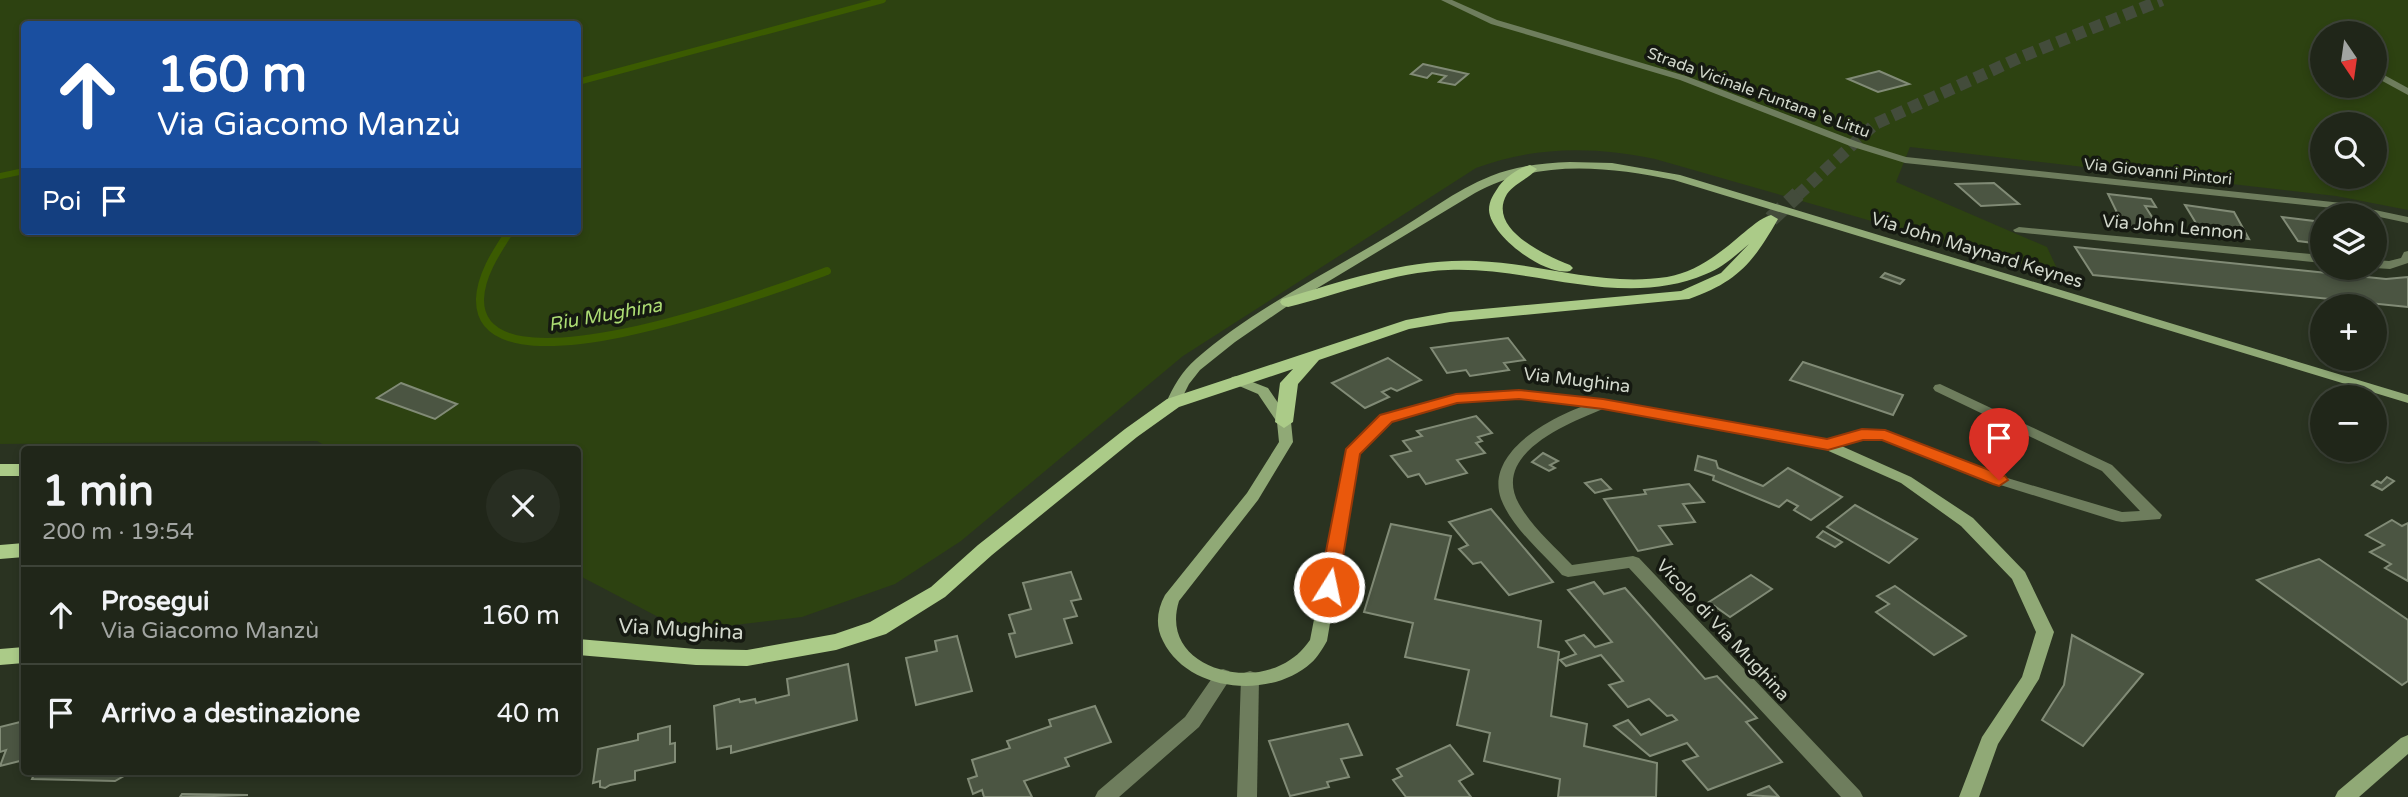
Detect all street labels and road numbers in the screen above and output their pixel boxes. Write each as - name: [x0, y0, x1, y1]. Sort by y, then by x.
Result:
- street label: Strada Vicinale Funtana 'e Littu: [1644, 43, 1873, 143]
- street label: Via Giovanni Pintori: [2083, 154, 2233, 190]
- street label: Via John Maynard Keynes: [1869, 207, 2085, 293]
- street label: Via John Lennon: [2101, 210, 2245, 244]
- street label: Via Mughina: [1522, 363, 1632, 397]
- street label: Vicolo di Via Mughina: [1652, 555, 1794, 705]
- street label: Via Mughina: [618, 614, 744, 645]

